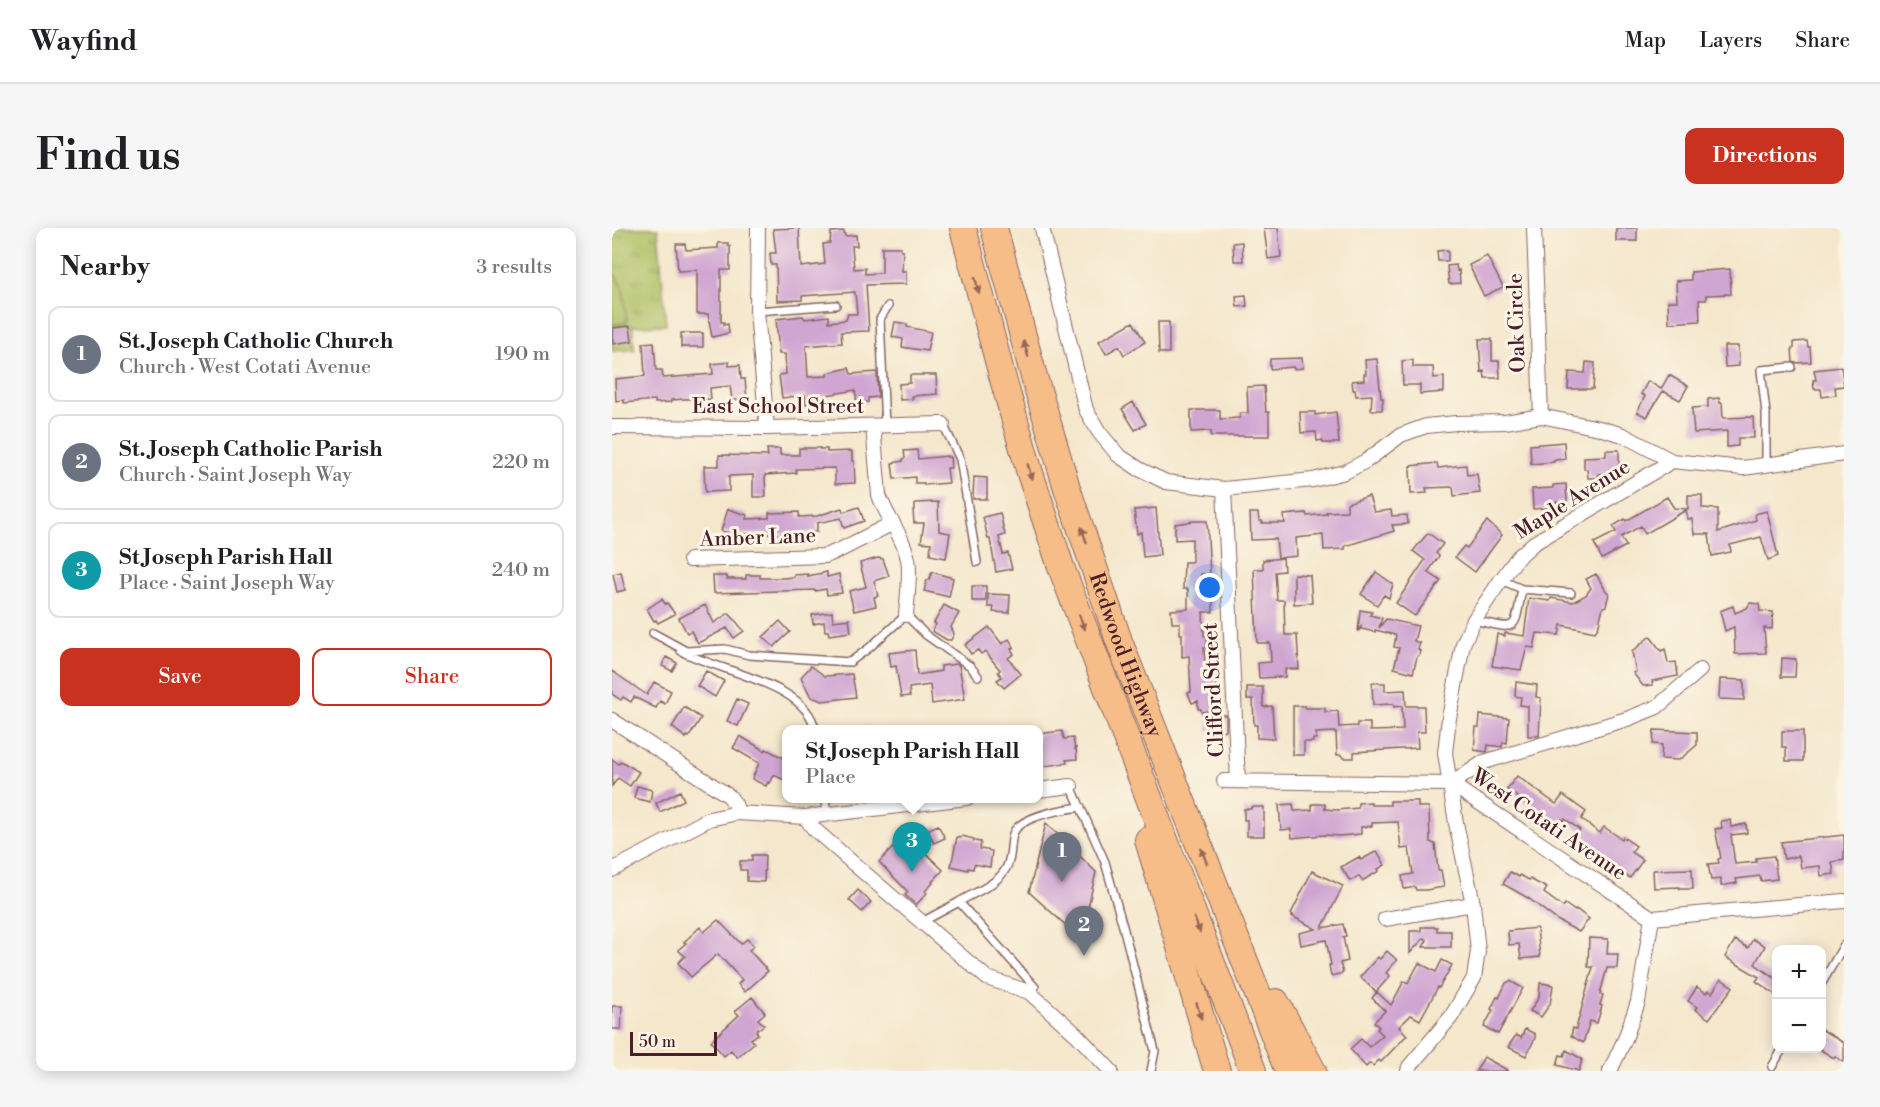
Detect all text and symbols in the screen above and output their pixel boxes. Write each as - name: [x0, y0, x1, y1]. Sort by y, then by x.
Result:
- text: Wayfind: [30, 24, 138, 59]
- text: Map: [1625, 28, 1666, 54]
- text: Layers: [1699, 28, 1762, 54]
- text: Share: [1795, 28, 1850, 54]
- button: Directions: [1685, 128, 1844, 184]
- text: Find us: [36, 130, 180, 183]
- text: Nearby: [60, 251, 150, 283]
- text: 3 results: [476, 255, 552, 280]
- street label: Oak Circle: [1502, 273, 1532, 373]
- one-way arrow: [973, 276, 982, 294]
- text: St. Joseph Catholic Church: [119, 328, 393, 355]
- one-way arrow: [1021, 340, 1031, 358]
- text: 1: [77, 342, 86, 367]
- text: 190 m: [495, 342, 550, 367]
- text: Church · West Cotati Avenue: [119, 355, 371, 380]
- street label: East School Street: [692, 394, 865, 420]
- text: St. Joseph Catholic Parish: [119, 436, 383, 463]
- text: 2: [75, 450, 88, 475]
- text: 220 m: [492, 450, 550, 475]
- street label: Maple Avenue: [1510, 454, 1635, 546]
- text: Church · Saint Joseph Way: [119, 463, 352, 488]
- one-way arrow: [1026, 463, 1035, 481]
- street label: Amber Lane: [698, 523, 817, 553]
- one-way arrow: [1078, 526, 1088, 544]
- text: St Joseph Parish Hall: [119, 544, 333, 571]
- text: 3: [75, 558, 88, 583]
- text: 240 m: [492, 558, 550, 583]
- street label: Redwood Highway: [1083, 569, 1168, 742]
- text: Place · Saint Joseph Way: [119, 571, 335, 596]
- your location: [1195, 573, 1224, 602]
- one-way arrow: [1078, 613, 1087, 631]
- street label: Clifford Street: [1197, 621, 1231, 758]
- button: Save: [60, 648, 300, 706]
- button: Share: [312, 648, 552, 706]
- popup: [782, 725, 1043, 803]
- text: St Joseph Parish Hall: [806, 738, 1019, 765]
- street label: West Cotati Avenue: [1465, 763, 1631, 886]
- text: Place: [806, 765, 855, 790]
- pin: 3: [892, 822, 932, 872]
- pin: 1: [1042, 832, 1082, 882]
- one-way arrow: [1198, 846, 1208, 864]
- pin: 2: [1064, 906, 1104, 956]
- one-way arrow: [1192, 916, 1202, 934]
- map controls: [1772, 945, 1826, 1053]
- button: +: [1772, 945, 1826, 999]
- button: −: [1772, 999, 1826, 1053]
- one-way arrow: [1195, 1002, 1204, 1020]
- scale bar: [630, 1029, 717, 1056]
- text: 50 m: [639, 1032, 676, 1052]

